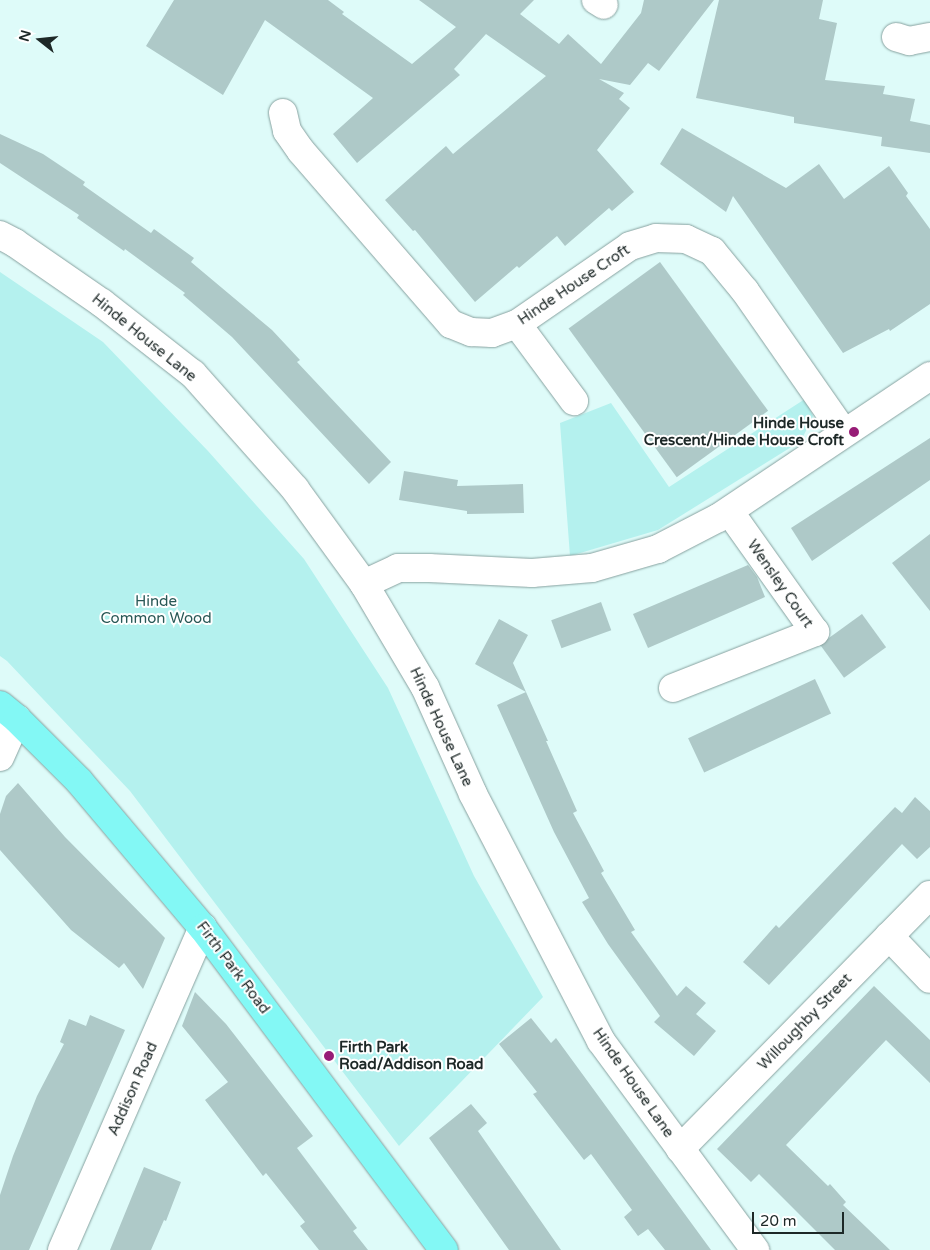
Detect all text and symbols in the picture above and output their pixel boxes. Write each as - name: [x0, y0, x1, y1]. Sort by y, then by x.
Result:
- north arrow: [15, 15, 65, 65]
- text: N: [15, 28, 35, 43]
- street label: Hinde House Croft: [515, 241, 633, 329]
- street label: Hinde House Lane: [88, 290, 200, 386]
- place label: Hinde House Crescent/Hinde House Croft: [644, 414, 844, 449]
- marker: Hinde House Crescent/Hinde House Croft: [848, 426, 860, 438]
- street label: Wensley Court: [743, 537, 817, 631]
- park label: Hinde Common Wood: [100, 592, 212, 627]
- street label: Hinde House Lane: [405, 664, 477, 790]
- street label: Firth Park Road: [192, 918, 274, 1018]
- street label: Willoughby Street: [754, 970, 856, 1074]
- street label: Hinde House Lane: [588, 1025, 678, 1141]
- place label: Firth Park Road/Addison Road: [339, 1038, 484, 1073]
- street label: Addison Road: [104, 1039, 162, 1139]
- marker: Firth Park Road/Addison Road: [323, 1050, 335, 1062]
- scale bar: [755, 1202, 848, 1234]
- text: 20 m: [760, 1212, 797, 1230]

